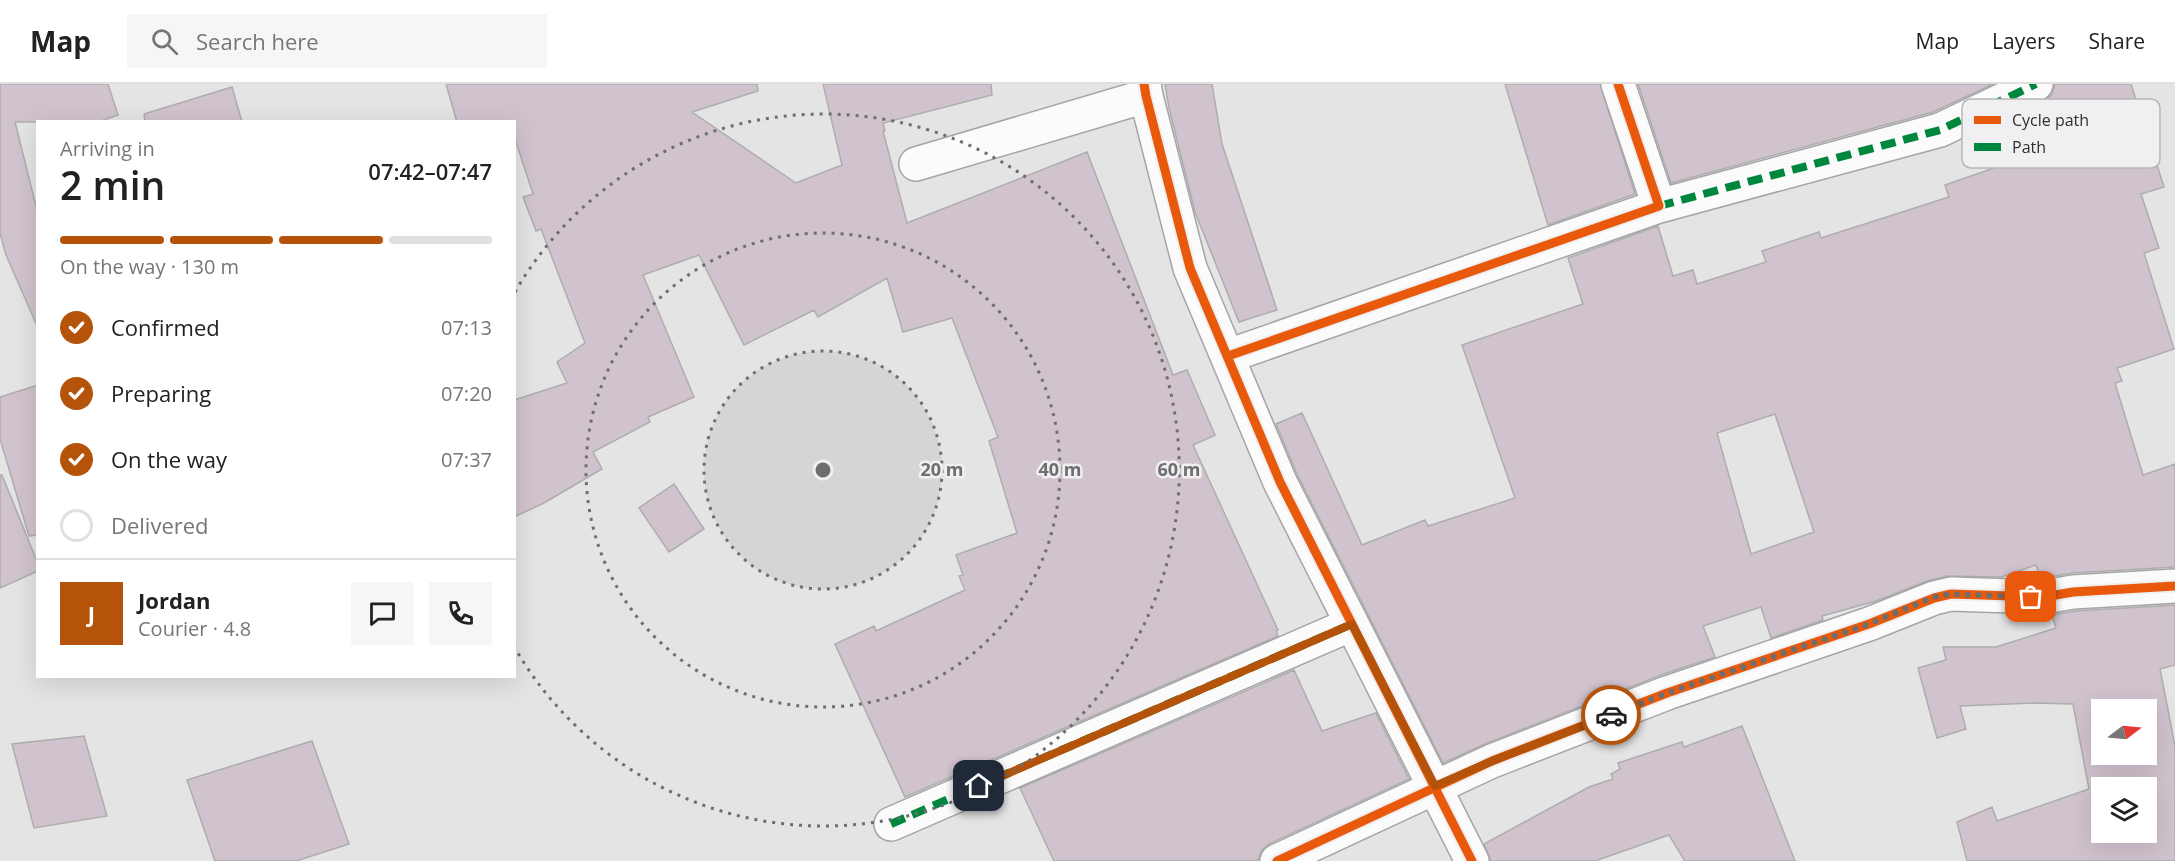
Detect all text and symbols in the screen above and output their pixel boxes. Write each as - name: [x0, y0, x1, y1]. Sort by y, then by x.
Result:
- search box: [127, 14, 547, 68]
- text: Map: [30, 22, 91, 60]
- icon: search: [148, 25, 181, 58]
- text: Search here: [196, 26, 319, 56]
- text: Map: [1916, 27, 1959, 55]
- text: Layers: [1992, 27, 2056, 55]
- text: Share: [2089, 27, 2145, 55]
- legend: [1962, 99, 2160, 168]
- text: Cycle path: [2012, 109, 2089, 131]
- text: Arriving in: [60, 135, 155, 162]
- text: Path: [2012, 136, 2046, 158]
- text: 07:42–07:47: [368, 156, 492, 186]
- text: 2 min: [60, 158, 165, 211]
- text: On the way · 130 m: [60, 253, 239, 280]
- icon: check: [60, 311, 93, 344]
- text: Confirmed: [111, 312, 220, 342]
- text: 07:13: [441, 314, 492, 341]
- icon: check: [60, 377, 93, 410]
- text: Preparing: [111, 378, 211, 408]
- text: 07:20: [441, 380, 492, 407]
- icon: check: [60, 443, 93, 476]
- text: On the way: [111, 444, 227, 474]
- text: 07:37: [441, 446, 492, 473]
- text: 20 m: [921, 457, 963, 481]
- text: 40 m: [1039, 457, 1081, 481]
- text: 60 m: [1158, 457, 1200, 481]
- centre of rings: [813, 460, 833, 480]
- text: Delivered: [111, 510, 209, 540]
- pin: [2005, 571, 2056, 622]
- icon: bag: [2014, 580, 2047, 613]
- button: chat: [351, 582, 414, 645]
- button: phone: [429, 582, 492, 645]
- text: Jordan: [138, 585, 211, 615]
- text: J: [88, 598, 95, 628]
- text: Courier · 4.8: [138, 615, 251, 642]
- courier: [1581, 685, 1641, 745]
- icon: car: [1595, 699, 1628, 732]
- north arrow: [2091, 699, 2157, 765]
- map controls: [2091, 699, 2157, 843]
- pin: [953, 760, 1004, 811]
- icon: home: [962, 769, 995, 802]
- button: layers: [2091, 777, 2157, 843]

